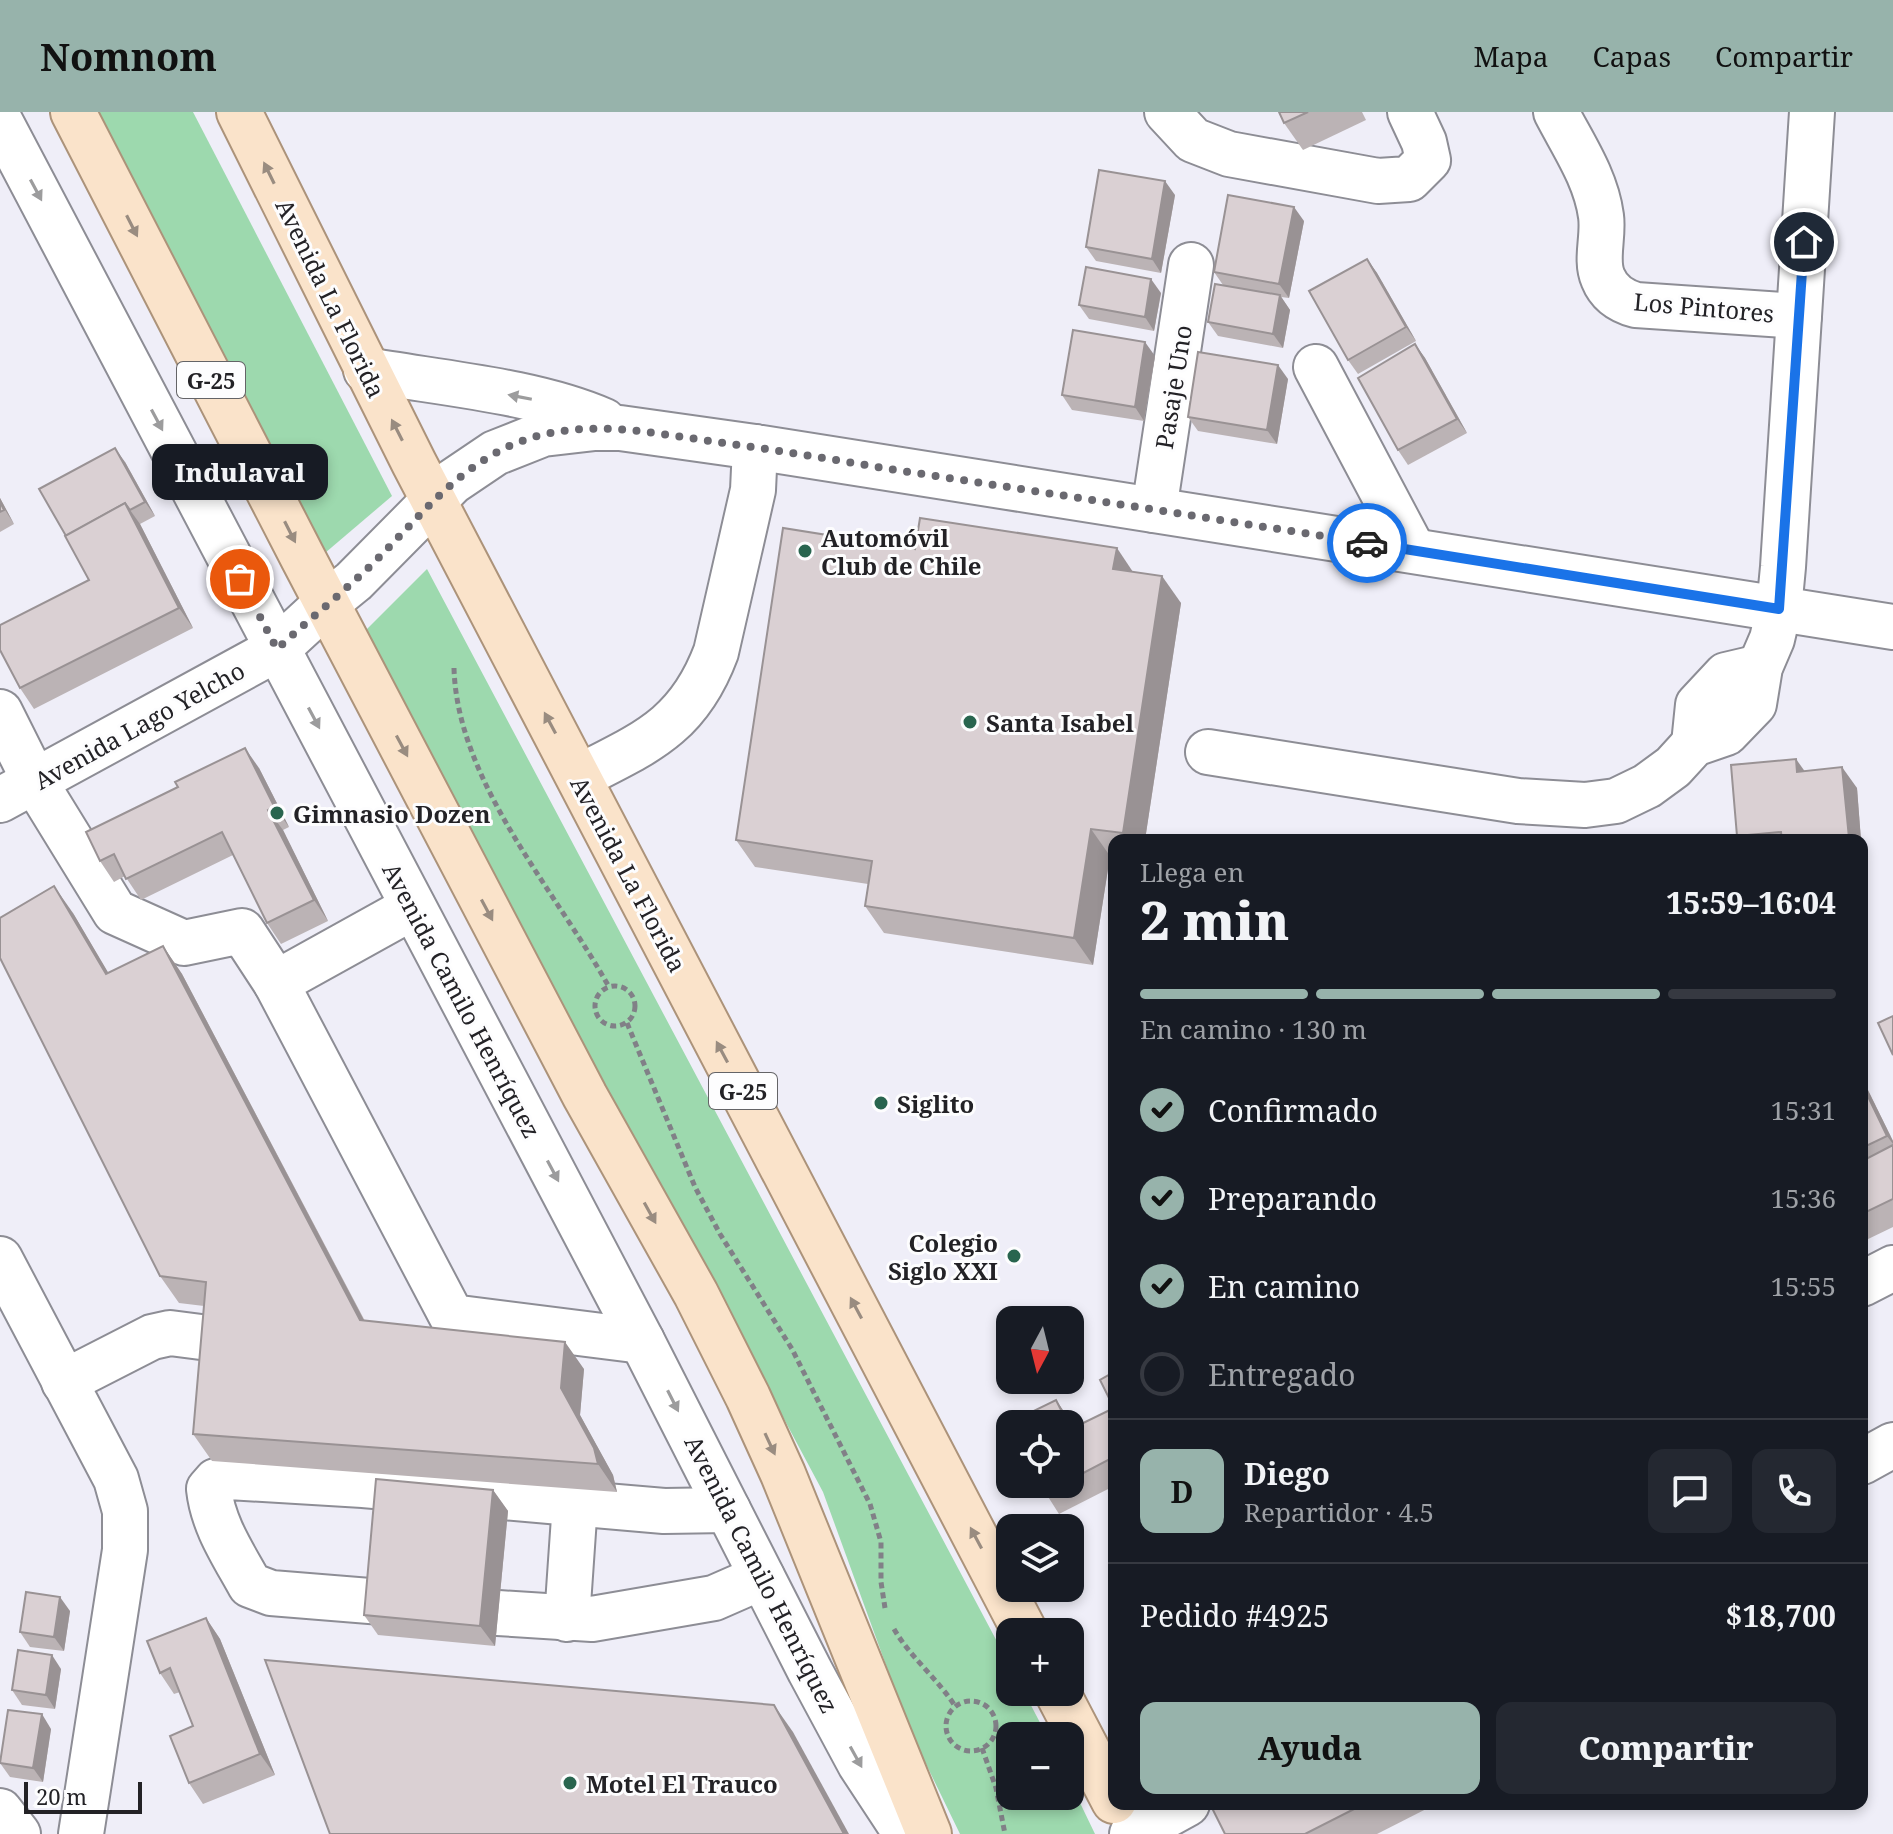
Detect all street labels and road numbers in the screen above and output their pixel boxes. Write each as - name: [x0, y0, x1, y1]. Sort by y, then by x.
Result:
- street label: Avenida La Florida: [269, 193, 393, 403]
- street label: Los Pintores: [1632, 284, 1776, 330]
- street label: Pasaje Uno: [1147, 323, 1199, 451]
- road number: G-25: [177, 362, 245, 398]
- street label: Avenida Lago Yelcho: [28, 653, 250, 797]
- street label: Avenida La Florida: [563, 770, 695, 978]
- street label: Avenida Camilo Henríquez: [375, 857, 549, 1143]
- road number: G-25: [709, 1073, 777, 1109]
- street label: Avenida Camilo Henríquez: [678, 1430, 846, 1718]

